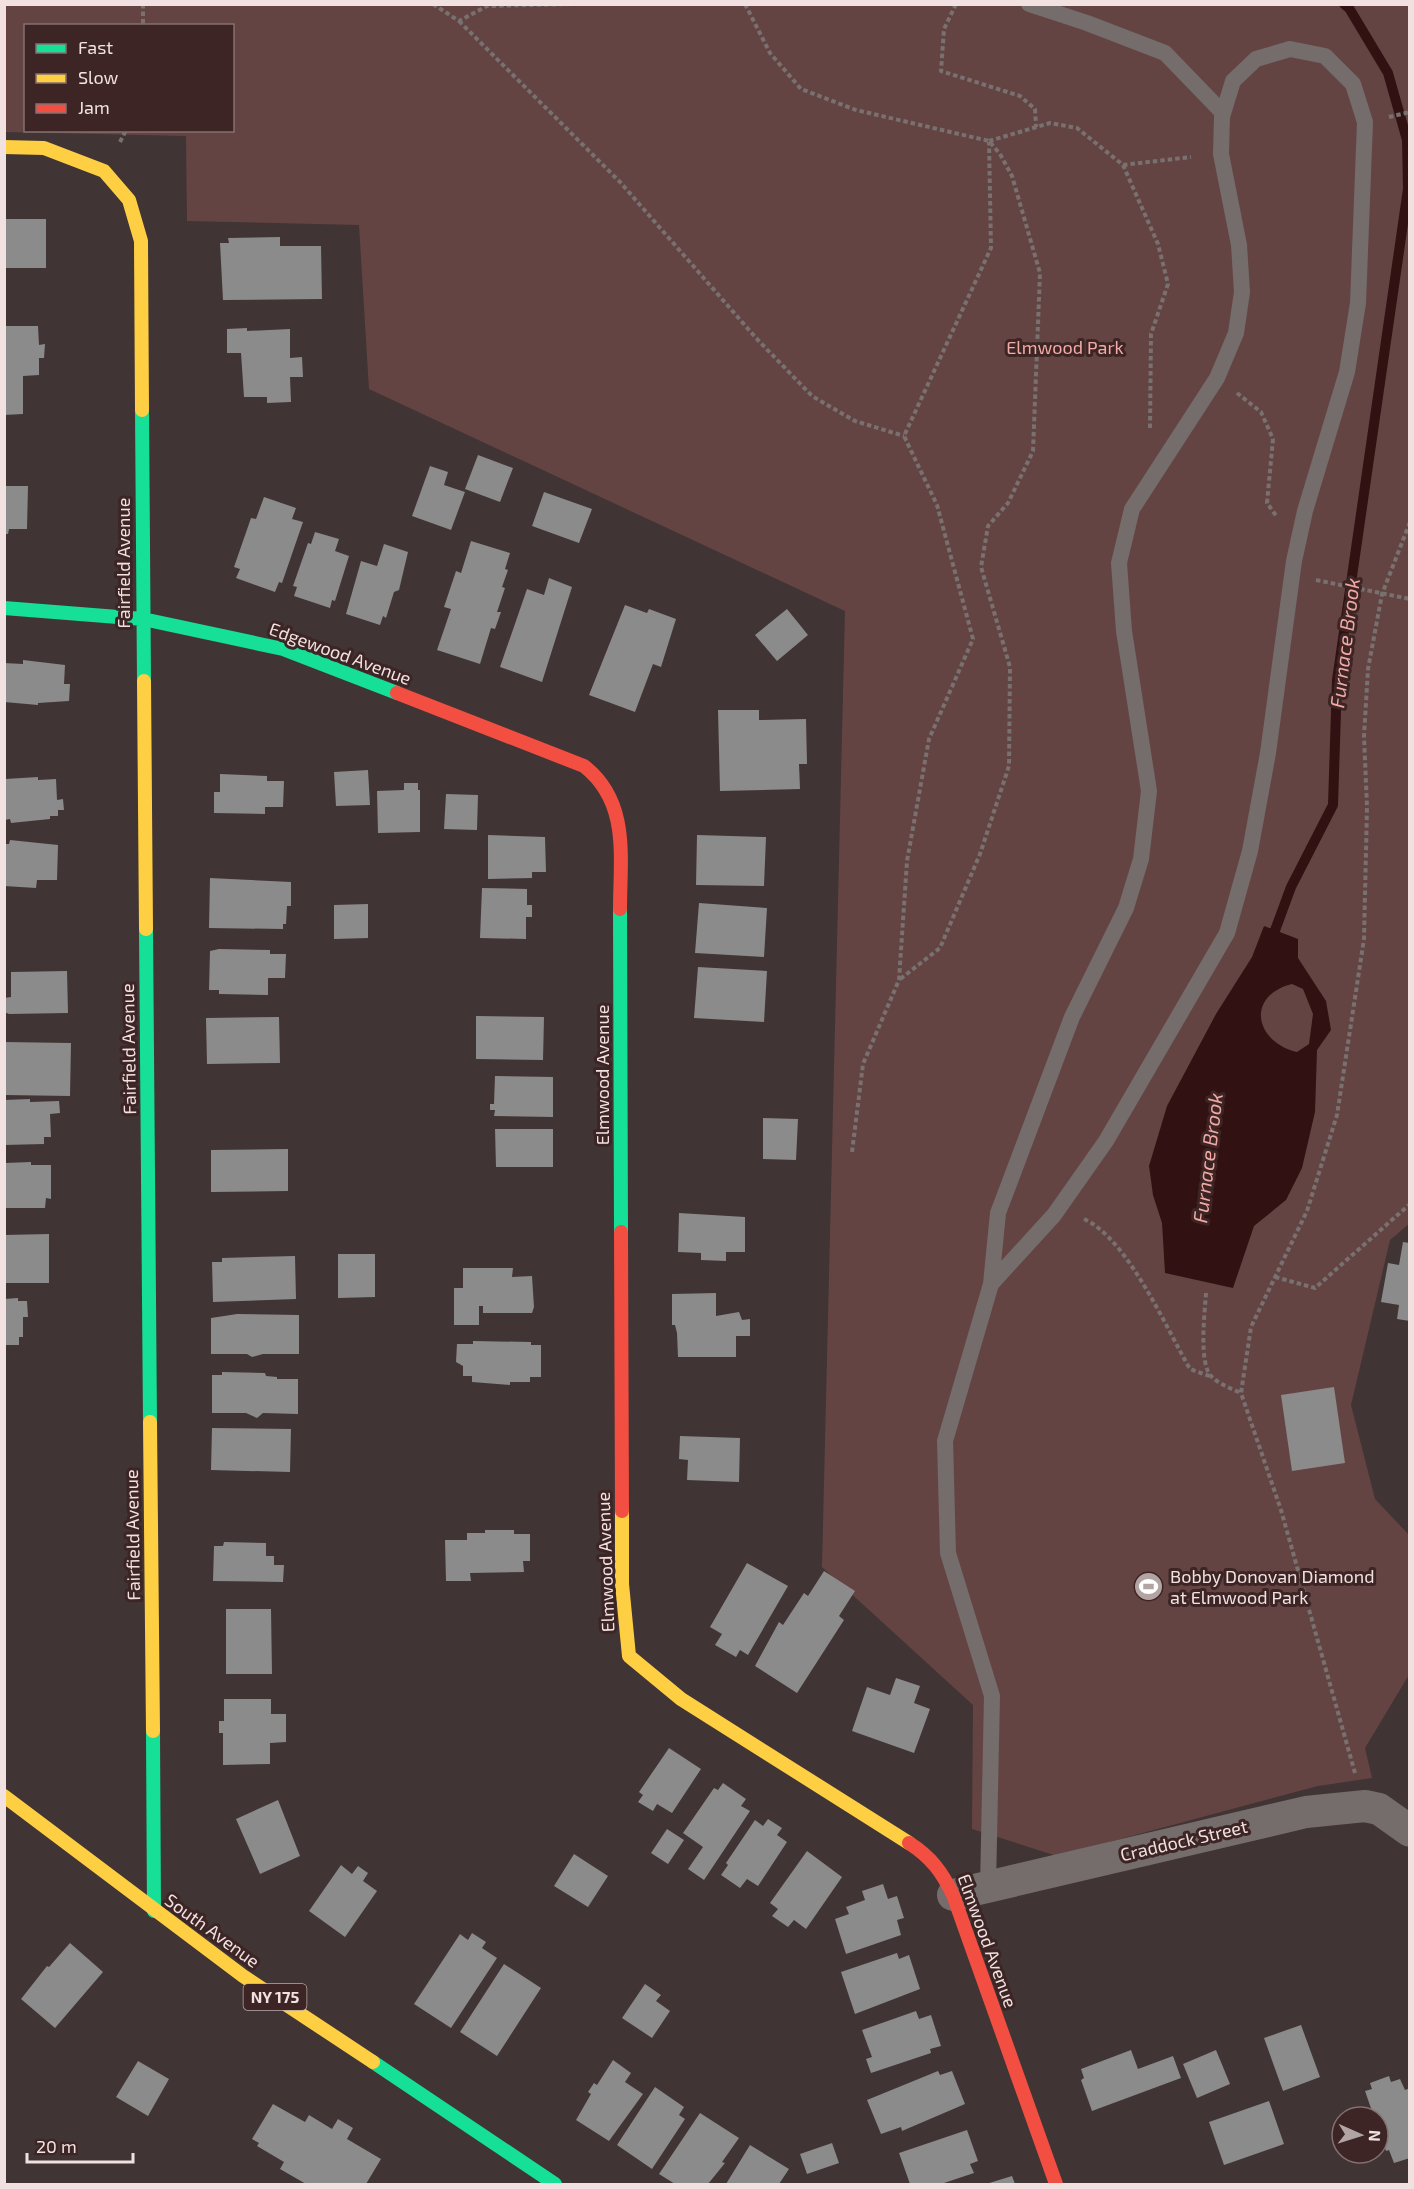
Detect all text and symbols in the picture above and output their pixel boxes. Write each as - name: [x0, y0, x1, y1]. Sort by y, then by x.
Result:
- legend: [24, 24, 234, 132]
- text: Fast: [78, 36, 113, 58]
- text: Slow: [78, 66, 119, 88]
- text: Jam: [78, 96, 110, 118]
- park label: Elmwood Park: [1006, 336, 1124, 358]
- street label: Fairfield Avenue: [112, 498, 134, 629]
- water label: Furnace Brook: [1324, 577, 1364, 709]
- street label: Edgewood Avenue: [266, 617, 414, 689]
- street label: Fairfield Avenue: [116, 983, 140, 1115]
- street label: Elmwood Avenue: [591, 1005, 613, 1145]
- water label: Furnace Brook: [1187, 1092, 1227, 1224]
- street label: Fairfield Avenue: [120, 1469, 144, 1601]
- street label: Elmwood Avenue: [592, 1491, 618, 1633]
- place label: Bobby Donovan Diamond at Elmwood Park: [1170, 1565, 1375, 1608]
- sports icon: Bobby Donovan Diamond at Elmwood Park: [1133, 1571, 1165, 1603]
- street label: Craddock Street: [1118, 1815, 1250, 1865]
- street label: Elmwood Avenue: [954, 1871, 1022, 2010]
- street label: South Avenue: [161, 1888, 264, 1972]
- road number: NY 175: [244, 1984, 306, 2010]
- north arrow: [1330, 2105, 1390, 2165]
- scale bar: [27, 2126, 134, 2164]
- text: N: [1366, 2130, 1385, 2142]
- text: 20 m: [36, 2135, 77, 2157]

